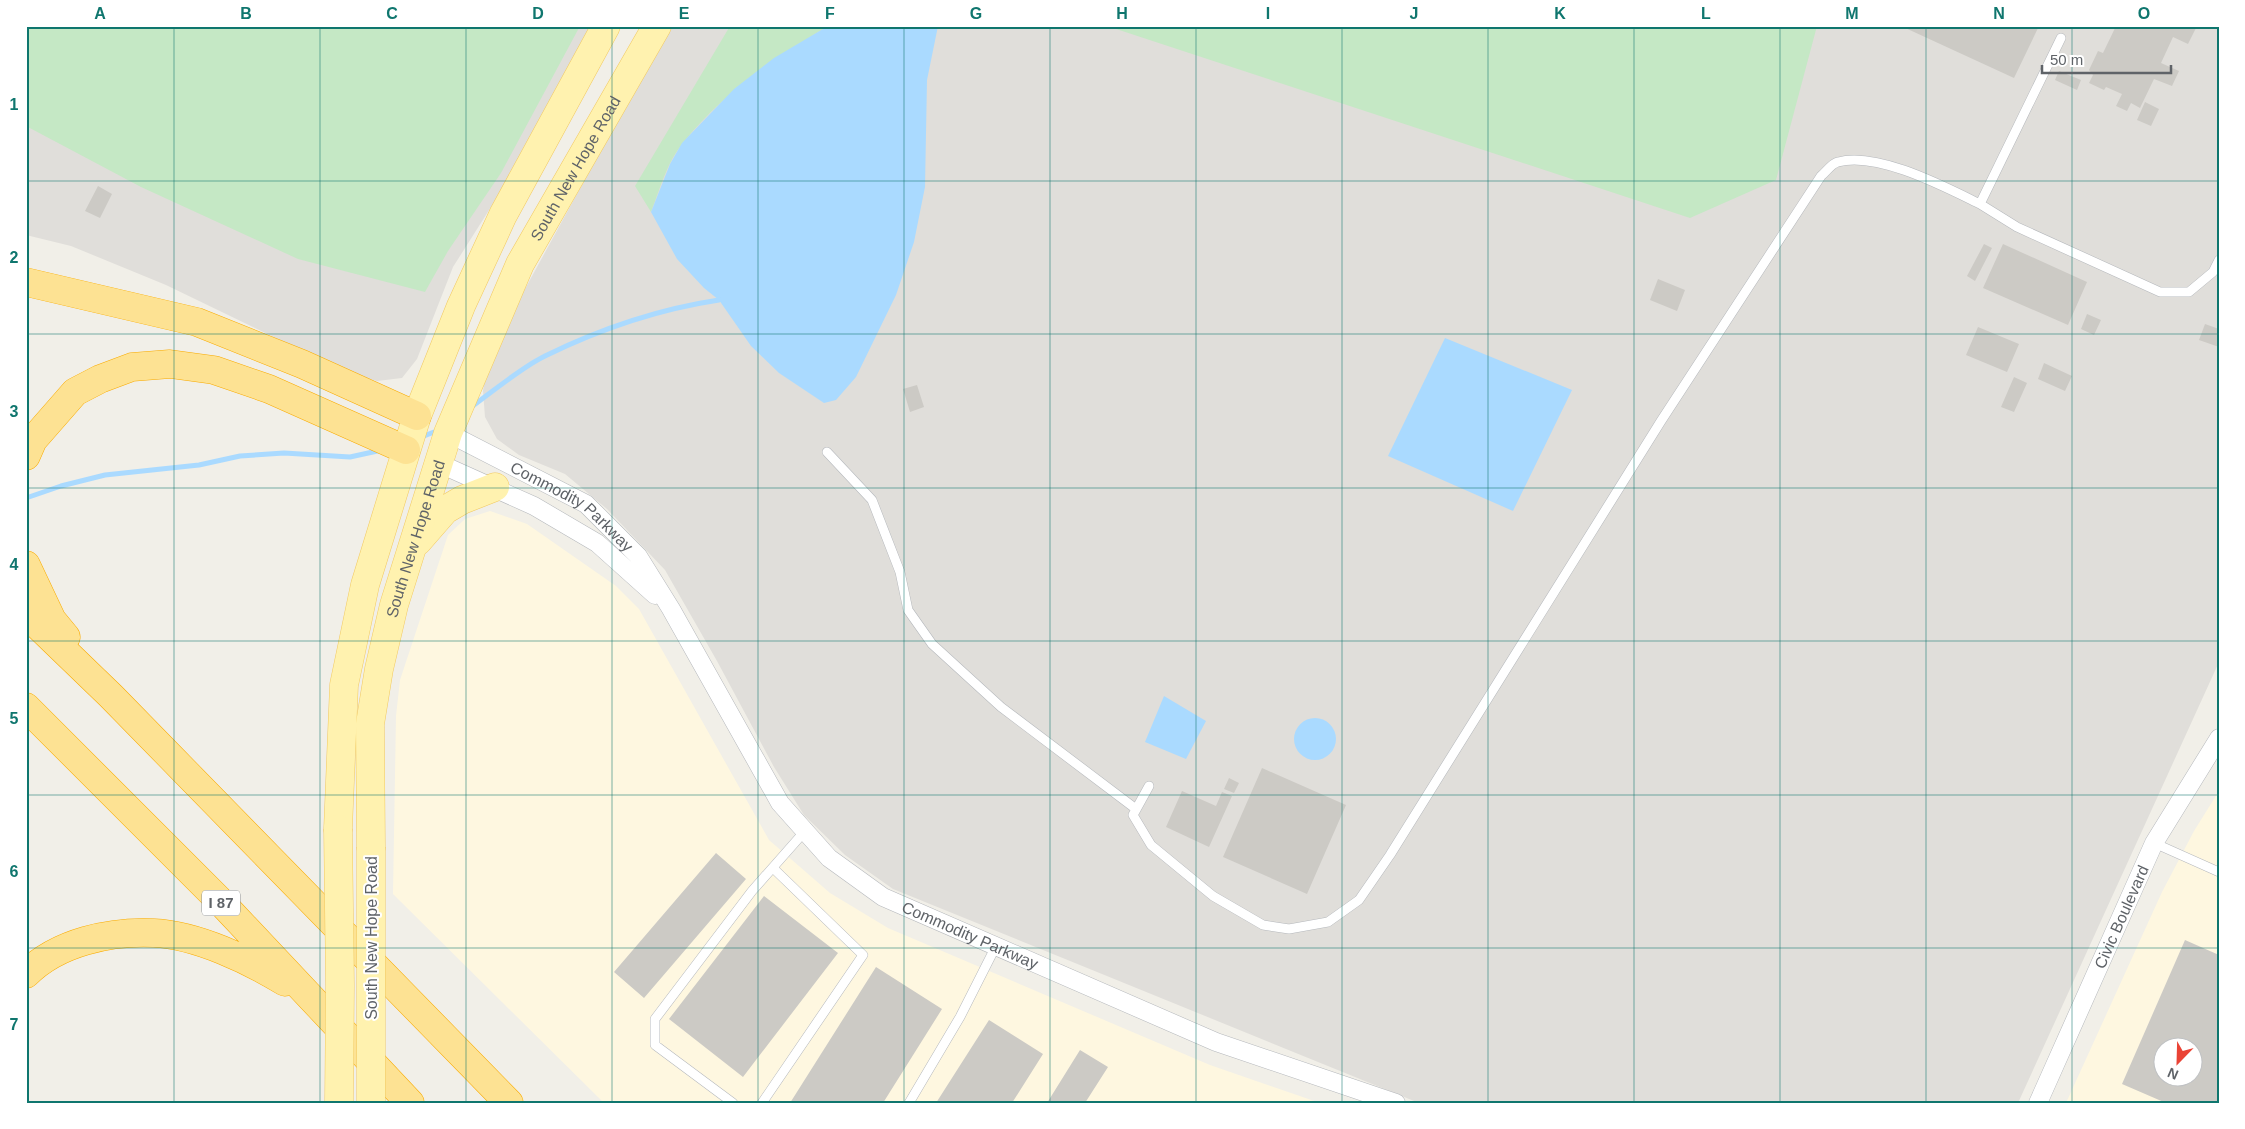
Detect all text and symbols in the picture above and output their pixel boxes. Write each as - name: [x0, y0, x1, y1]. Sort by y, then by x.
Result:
- text: A: [94, 5, 106, 22]
- text: B: [240, 5, 252, 22]
- text: C: [386, 5, 398, 22]
- text: D: [532, 5, 544, 22]
- text: E: [679, 5, 690, 22]
- text: F: [825, 5, 835, 22]
- text: G: [970, 5, 982, 22]
- text: H: [1116, 5, 1128, 22]
- text: I: [1266, 5, 1270, 22]
- text: J: [1410, 5, 1418, 22]
- text: K: [1554, 5, 1566, 22]
- text: L: [1701, 5, 1711, 22]
- text: M: [1845, 5, 1859, 22]
- text: N: [1993, 5, 2005, 22]
- text: O: [2138, 5, 2150, 22]
- scale bar: [2042, 42, 2171, 74]
- text: 50 m: [2050, 51, 2083, 68]
- street label: South New Hope Road: [527, 93, 624, 244]
- text: 1: [10, 96, 19, 113]
- text: 2: [10, 249, 19, 266]
- text: 3: [10, 403, 19, 420]
- street label: South New Hope Road: [383, 458, 448, 619]
- street label: Commodity Parkway: [508, 459, 636, 555]
- text: 4: [10, 556, 19, 573]
- text: 5: [10, 710, 19, 727]
- street label: South New Hope Road: [363, 856, 380, 1020]
- text: 6: [10, 863, 19, 880]
- street label: Civic Boulevard: [2091, 863, 2152, 971]
- road number: I 87: [202, 890, 240, 916]
- street label: Commodity Parkway: [899, 898, 1041, 972]
- text: 7: [10, 1016, 19, 1033]
- north arrow: [2152, 1036, 2202, 1086]
- text: N: [2165, 1065, 2181, 1083]

